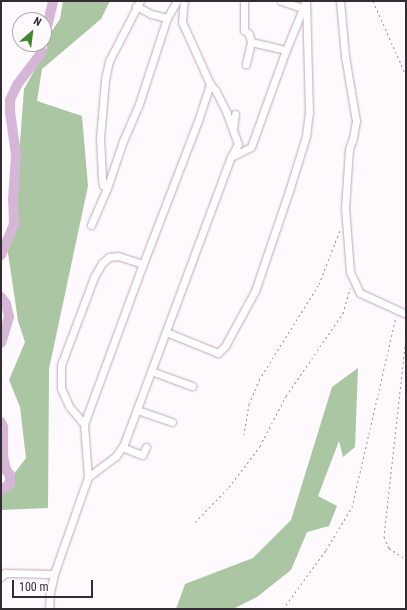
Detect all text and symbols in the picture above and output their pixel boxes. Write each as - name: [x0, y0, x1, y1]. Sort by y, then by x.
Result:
- north arrow: [12, 12, 52, 52]
- text: N: [31, 15, 43, 29]
- scale bar: [14, 572, 95, 598]
- text: 100 m: [19, 580, 49, 594]

